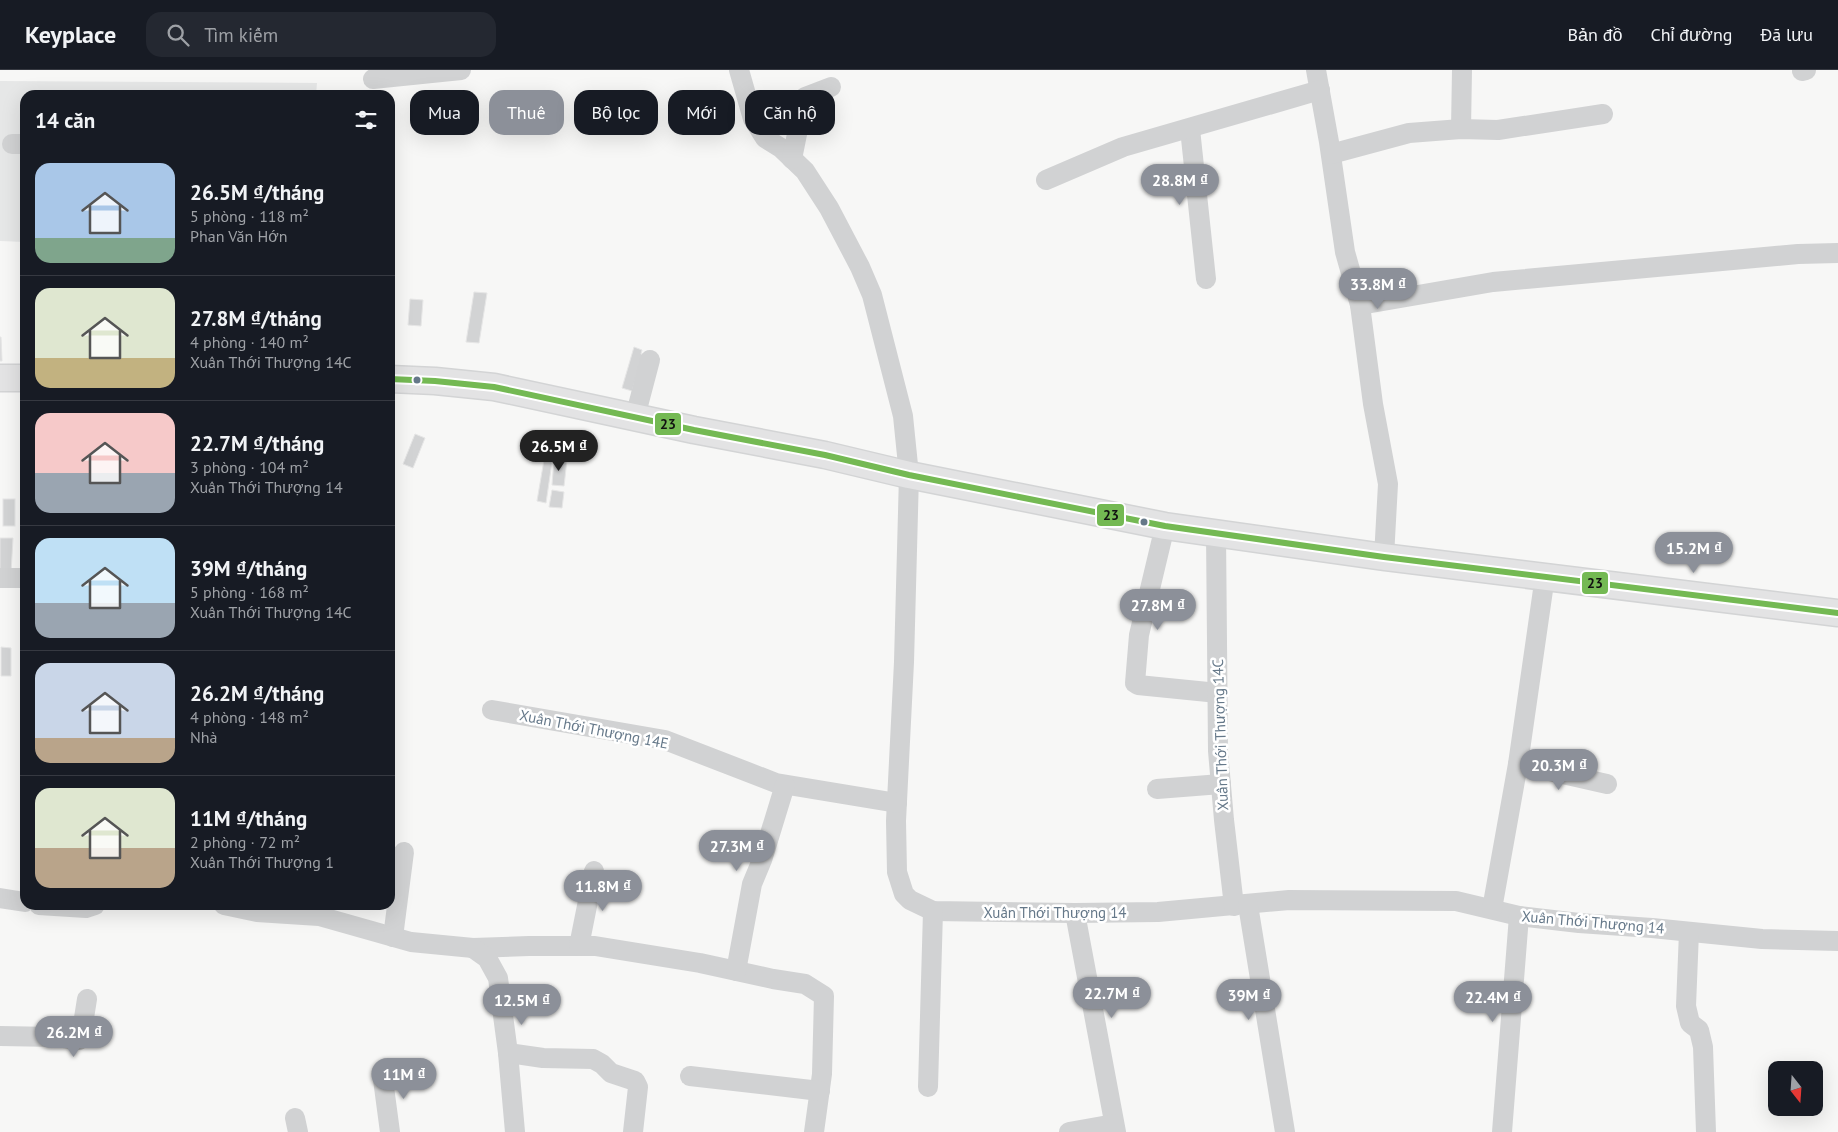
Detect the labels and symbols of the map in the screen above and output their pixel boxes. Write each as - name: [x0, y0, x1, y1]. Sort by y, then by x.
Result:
- pin: 28.8M ₫: [1134, 164, 1226, 206]
- pin: 33.8M ₫: [1332, 268, 1424, 310]
- unlabelled marker: [412, 375, 422, 385]
- line badge: 23: [654, 412, 682, 436]
- text: 23: [660, 415, 676, 433]
- pin: 26.5M ₫: [513, 430, 605, 472]
- line badge: 23: [1096, 503, 1125, 527]
- text: 23: [1103, 506, 1119, 524]
- unlabelled marker: [1139, 517, 1149, 527]
- pin: 15.2M ₫: [1648, 532, 1740, 574]
- line badge: 23: [1581, 571, 1609, 595]
- text: 23: [1587, 574, 1603, 592]
- pin: 27.8M ₫: [1112, 588, 1204, 631]
- street label: Xuân Thới Thượng 14C: [1208, 659, 1232, 811]
- street label: Xuân Thới Thượng 14E: [518, 705, 670, 753]
- pin: 20.3M ₫: [1513, 748, 1605, 791]
- pin: 27.3M ₫: [691, 830, 783, 872]
- pin: 11.8M ₫: [557, 870, 649, 912]
- street label: Xuân Thới Thượng 14: [983, 903, 1127, 922]
- street label: Xuân Thới Thượng 14: [1521, 906, 1665, 938]
- pin: 22.7M ₫: [1066, 976, 1158, 1019]
- pin: 39M ₫: [1214, 978, 1284, 1021]
- pin: 22.4M ₫: [1447, 980, 1539, 1023]
- pin: 12.5M ₫: [476, 984, 568, 1026]
- pin: 26.2M ₫: [28, 1016, 120, 1058]
- pin: 11M ₫: [369, 1058, 439, 1100]
- north arrow: [1768, 1061, 1822, 1116]

